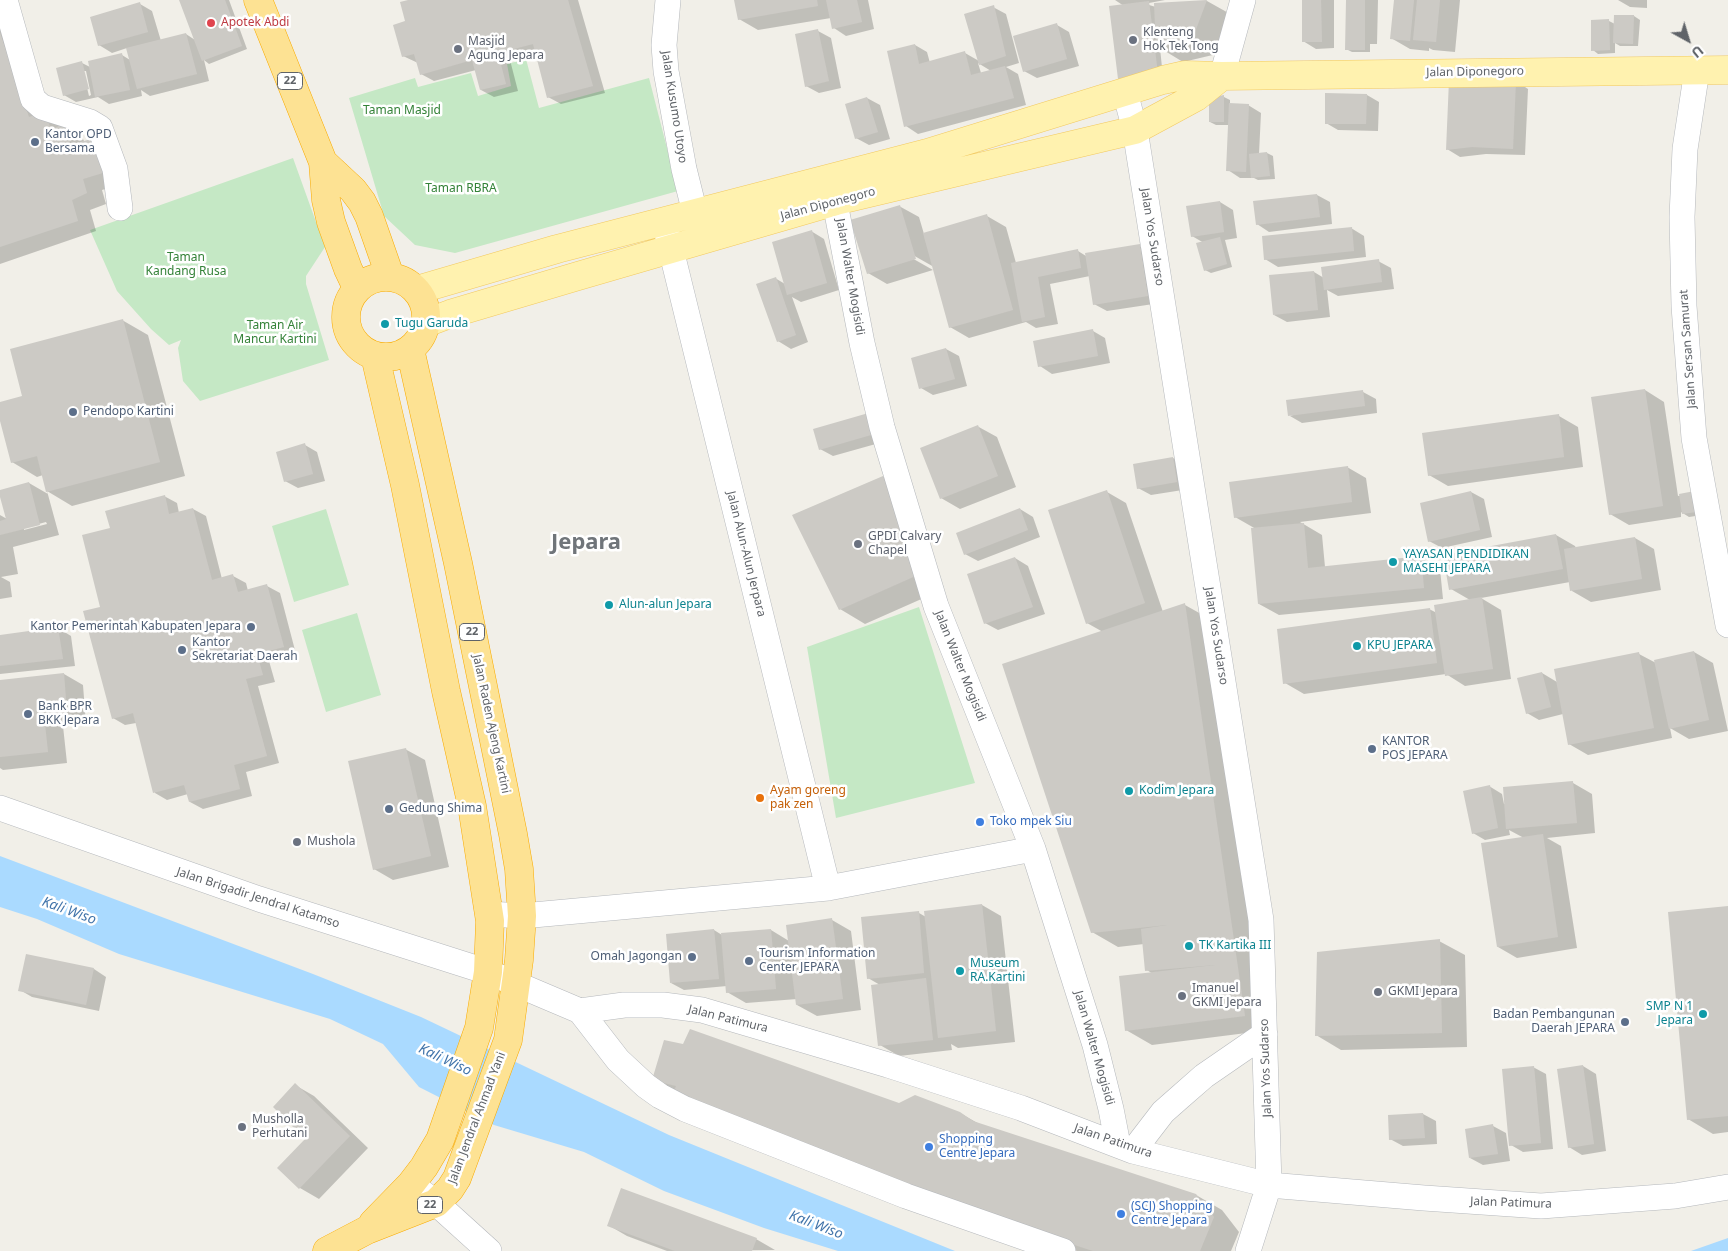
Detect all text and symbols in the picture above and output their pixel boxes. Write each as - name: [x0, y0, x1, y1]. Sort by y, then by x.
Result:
- north arrow: [1663, 15, 1713, 65]
- place label: Apotek Abdi: [221, 16, 289, 30]
- marker: Apotek Abdi: [205, 17, 217, 29]
- place label: Klenteng Hok Tek Tong: [1143, 26, 1219, 54]
- marker: Klenteng Hok Tek Tong: [1127, 34, 1139, 46]
- place label: Masjid Agung Jepara: [468, 35, 544, 63]
- text: U: [1688, 41, 1708, 63]
- marker: Masjid Agung Jepara: [452, 43, 464, 55]
- street label: Jalan Kusumo Utoyo: [658, 50, 690, 164]
- street label: Jalan Diponegoro: [1426, 64, 1524, 80]
- road number: 22: [278, 72, 302, 90]
- park label: Taman Masjid: [363, 104, 441, 118]
- place label: Kantor OPD Bersama: [45, 128, 112, 156]
- marker: Kantor OPD Bersama: [29, 136, 41, 148]
- park label: Taman RBRA: [425, 182, 497, 196]
- street label: Jalan Diponegoro: [779, 184, 877, 224]
- street label: Jalan Yos Sudarso: [1137, 187, 1167, 287]
- street label: Jalan Walter Mogisidi: [833, 218, 867, 336]
- park label: Taman Kandang Rusa: [146, 251, 226, 279]
- street label: Jalan Sersan Samurat: [1677, 289, 1699, 409]
- place label: Tugu Garuda: [395, 317, 468, 331]
- marker: Tugu Garuda: [379, 318, 391, 330]
- park label: Taman Air Mancur Kartini: [233, 319, 317, 347]
- place label: Pendopo Kartini: [83, 405, 174, 419]
- marker: Pendopo Kartini: [67, 406, 79, 418]
- street label: Jalan Alun-Alun Jerpara: [723, 490, 769, 618]
- district label: Jepara: [551, 530, 621, 556]
- place label: GPDI Calvary Chapel: [868, 530, 941, 558]
- marker: GPDI Calvary Chapel: [852, 538, 864, 550]
- place label: YAYASAN PENDIDIKAN MASEHI JEPARA: [1403, 548, 1529, 576]
- marker: YAYASAN PENDIDIKAN MASEHI JEPARA: [1387, 556, 1399, 568]
- street label: Jalan Yos Sudarso: [1201, 586, 1231, 686]
- place label: Alun-alun Jepara: [619, 598, 712, 612]
- marker: Alun-alun Jepara: [603, 599, 615, 611]
- street label: Jalan Walter Mogisidi: [931, 608, 989, 724]
- place label: Kantor Pemerintah Kabupaten Jepara: [30, 620, 241, 634]
- marker: Kantor Pemerintah Kabupaten Jepara: [245, 621, 257, 633]
- road number: 22: [460, 624, 484, 640]
- place label: Kantor Sekretariat Daerah: [192, 636, 298, 664]
- place label: KPU JEPARA: [1367, 639, 1433, 653]
- marker: KPU JEPARA: [1351, 640, 1363, 652]
- marker: Kantor Sekretariat Daerah: [176, 644, 188, 656]
- street label: Jalan Raden Ajeng Kartini: [469, 653, 513, 795]
- place label: Bank BPR BKK Jepara: [38, 700, 99, 728]
- marker: Bank BPR BKK Jepara: [22, 708, 34, 720]
- place label: KANTOR POS JEPARA: [1382, 735, 1448, 763]
- marker: KANTOR POS JEPARA: [1366, 743, 1378, 755]
- place label: Ayam goreng pak zen: [770, 784, 846, 812]
- place label: Kodim Jepara: [1139, 784, 1214, 798]
- marker: Kodim Jepara: [1123, 785, 1135, 797]
- marker: Ayam goreng pak zen: [754, 792, 766, 804]
- place label: Gedung Shima: [399, 802, 482, 816]
- marker: Gedung Shima: [383, 803, 395, 815]
- place label: Toko mpek Siu: [990, 815, 1072, 829]
- marker: Toko mpek Siu: [974, 816, 986, 828]
- place label: Mushola: [307, 835, 356, 849]
- marker: Mushola: [291, 836, 303, 848]
- street label: Jalan Brigadir Jendral Katamso: [175, 865, 341, 931]
- water label: Kali Wiso: [40, 893, 98, 929]
- place label: TK Kartika III: [1199, 939, 1271, 953]
- marker: TK Kartika III: [1183, 940, 1195, 952]
- place label: Tourism Information Center JEPARA: [759, 947, 876, 975]
- place label: Omah Jagongan: [591, 950, 682, 964]
- marker: Omah Jagongan: [686, 951, 698, 963]
- marker: Tourism Information Center JEPARA: [743, 955, 755, 967]
- place label: Museum RA.Kartini: [970, 957, 1025, 985]
- marker: Museum RA.Kartini: [954, 965, 966, 977]
- place label: Imanuel GKMI Jepara: [1192, 982, 1262, 1010]
- place label: GKMI Jepara: [1388, 985, 1458, 999]
- marker: GKMI Jepara: [1372, 986, 1384, 998]
- street label: Jalan Walter Mogisidi: [1071, 989, 1117, 1107]
- marker: Imanuel GKMI Jepara: [1176, 990, 1188, 1002]
- place label: SMP N 1 Jepara: [1646, 1000, 1693, 1028]
- street label: Jalan Patimura: [687, 1002, 769, 1036]
- place label: Badan Pembangunan Daerah JEPARA: [1493, 1008, 1615, 1036]
- marker: SMP N 1 Jepara: [1697, 1008, 1709, 1020]
- marker: Badan Pembangunan Daerah JEPARA: [1619, 1016, 1631, 1028]
- street label: Jalan Yos Sudarso: [1257, 1018, 1275, 1118]
- water label: Kali Wiso: [416, 1041, 474, 1079]
- street label: Jalan Jendral Ahmad Yani: [445, 1050, 509, 1186]
- place label: Musholla Perhutani: [252, 1113, 307, 1141]
- marker: Musholla Perhutani: [236, 1121, 248, 1133]
- street label: Jalan Patimura: [1072, 1121, 1154, 1161]
- place label: Shopping Centre Jepara: [939, 1133, 1015, 1161]
- marker: Shopping Centre Jepara: [923, 1141, 935, 1153]
- street label: Jalan Patimura: [1470, 1194, 1552, 1212]
- road number: 22: [418, 1196, 442, 1214]
- place label: (SCJ) Shopping Centre Jepara: [1131, 1200, 1213, 1228]
- water label: Kali Wiso: [787, 1207, 845, 1243]
- marker: (SCJ) Shopping Centre Jepara: [1115, 1208, 1127, 1220]

